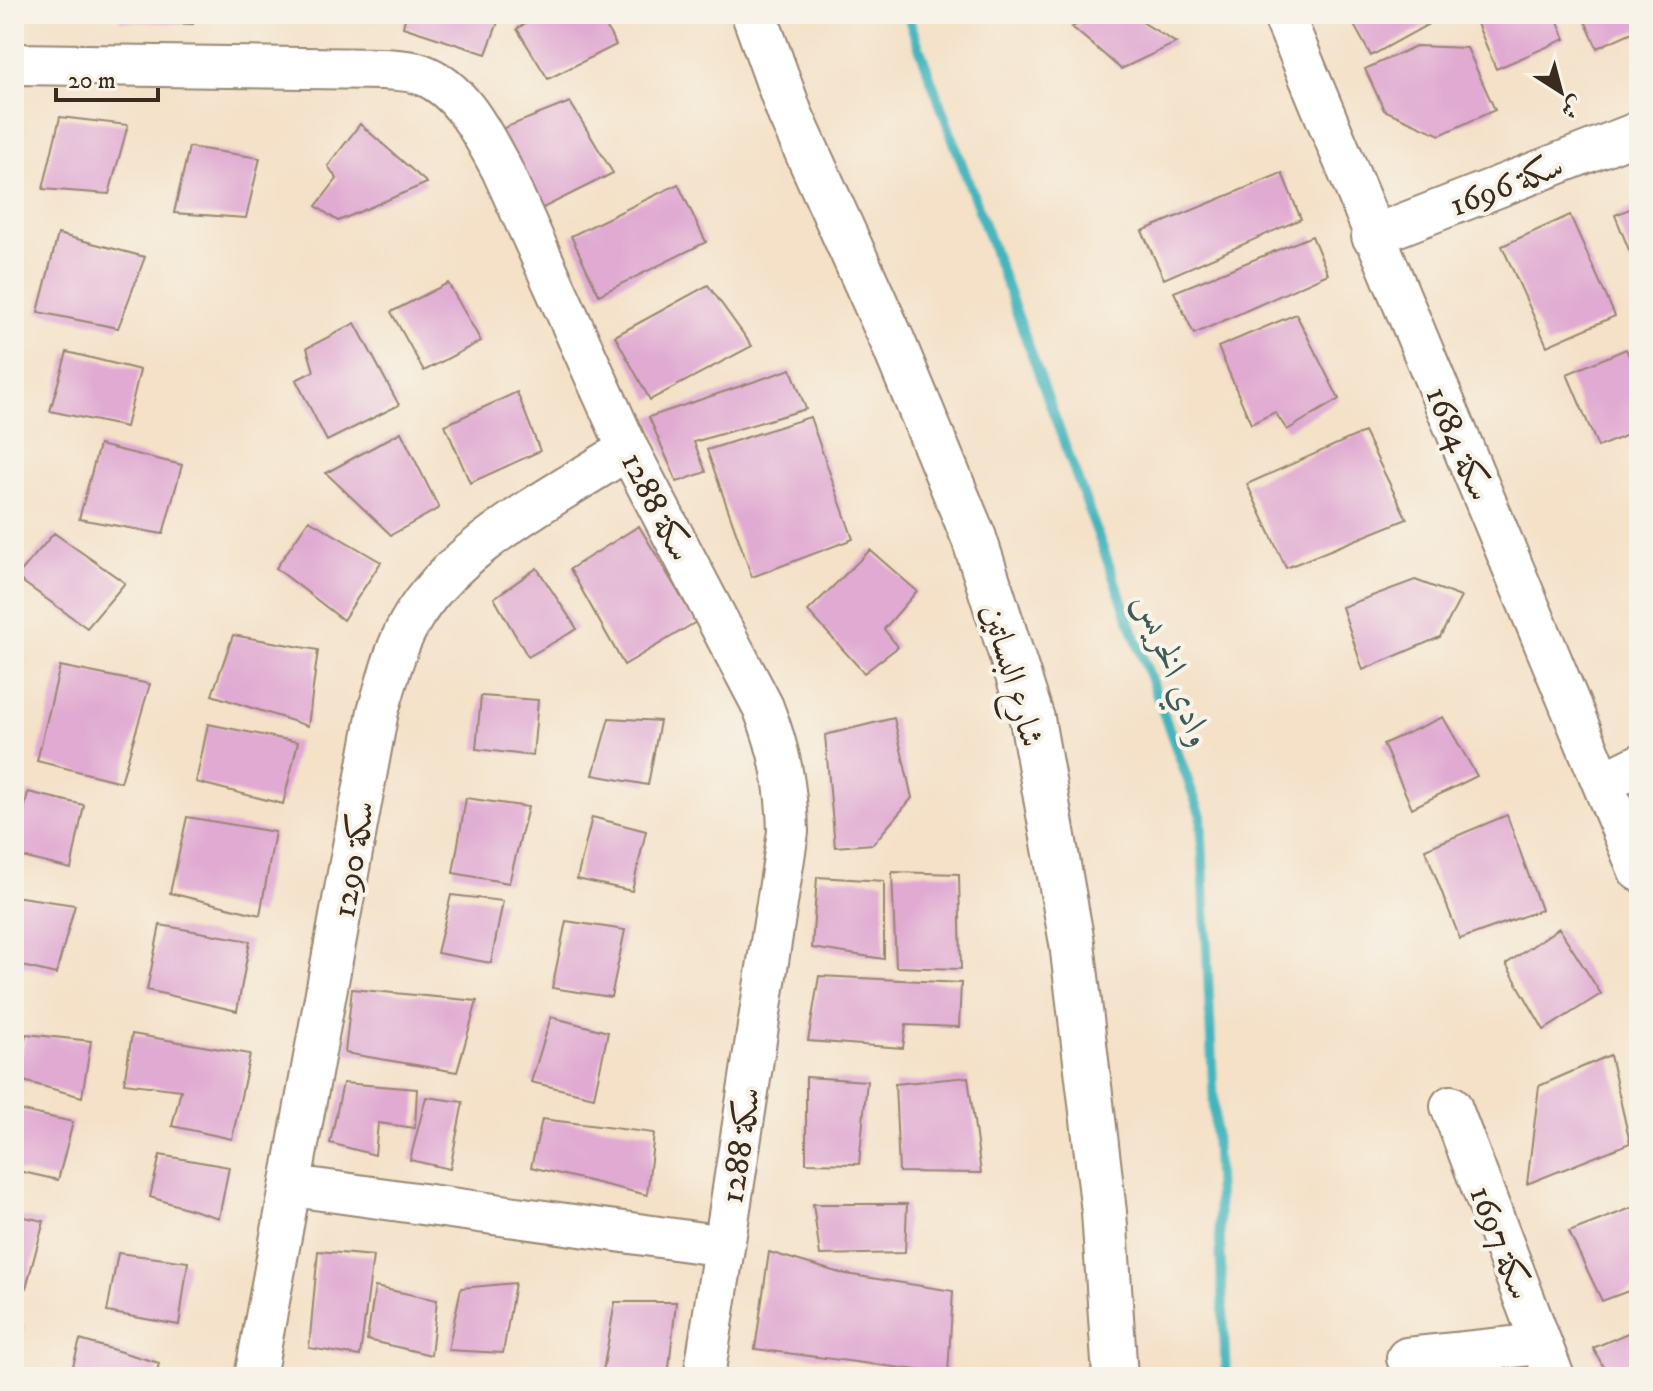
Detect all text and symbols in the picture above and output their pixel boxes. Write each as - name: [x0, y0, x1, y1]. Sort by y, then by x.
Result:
- scale bar: [56, 52, 158, 102]
- north arrow: [1521, 52, 1601, 132]
- text: 20 m: [68, 66, 116, 96]
- text: ش: [1555, 90, 1589, 124]
- street label: سكة 1696: [1444, 145, 1570, 227]
- street label: سكة 1684: [1415, 380, 1501, 507]
- street label: سكة 1288: [611, 445, 701, 569]
- water label: وادي الخريس: [1121, 586, 1223, 755]
- street label: شارع البساتين: [966, 599, 1053, 754]
- street label: سكة 1290: [323, 797, 385, 921]
- street label: سكة 1288: [711, 1084, 771, 1206]
- street label: سكة 1697: [1459, 1180, 1541, 1306]

